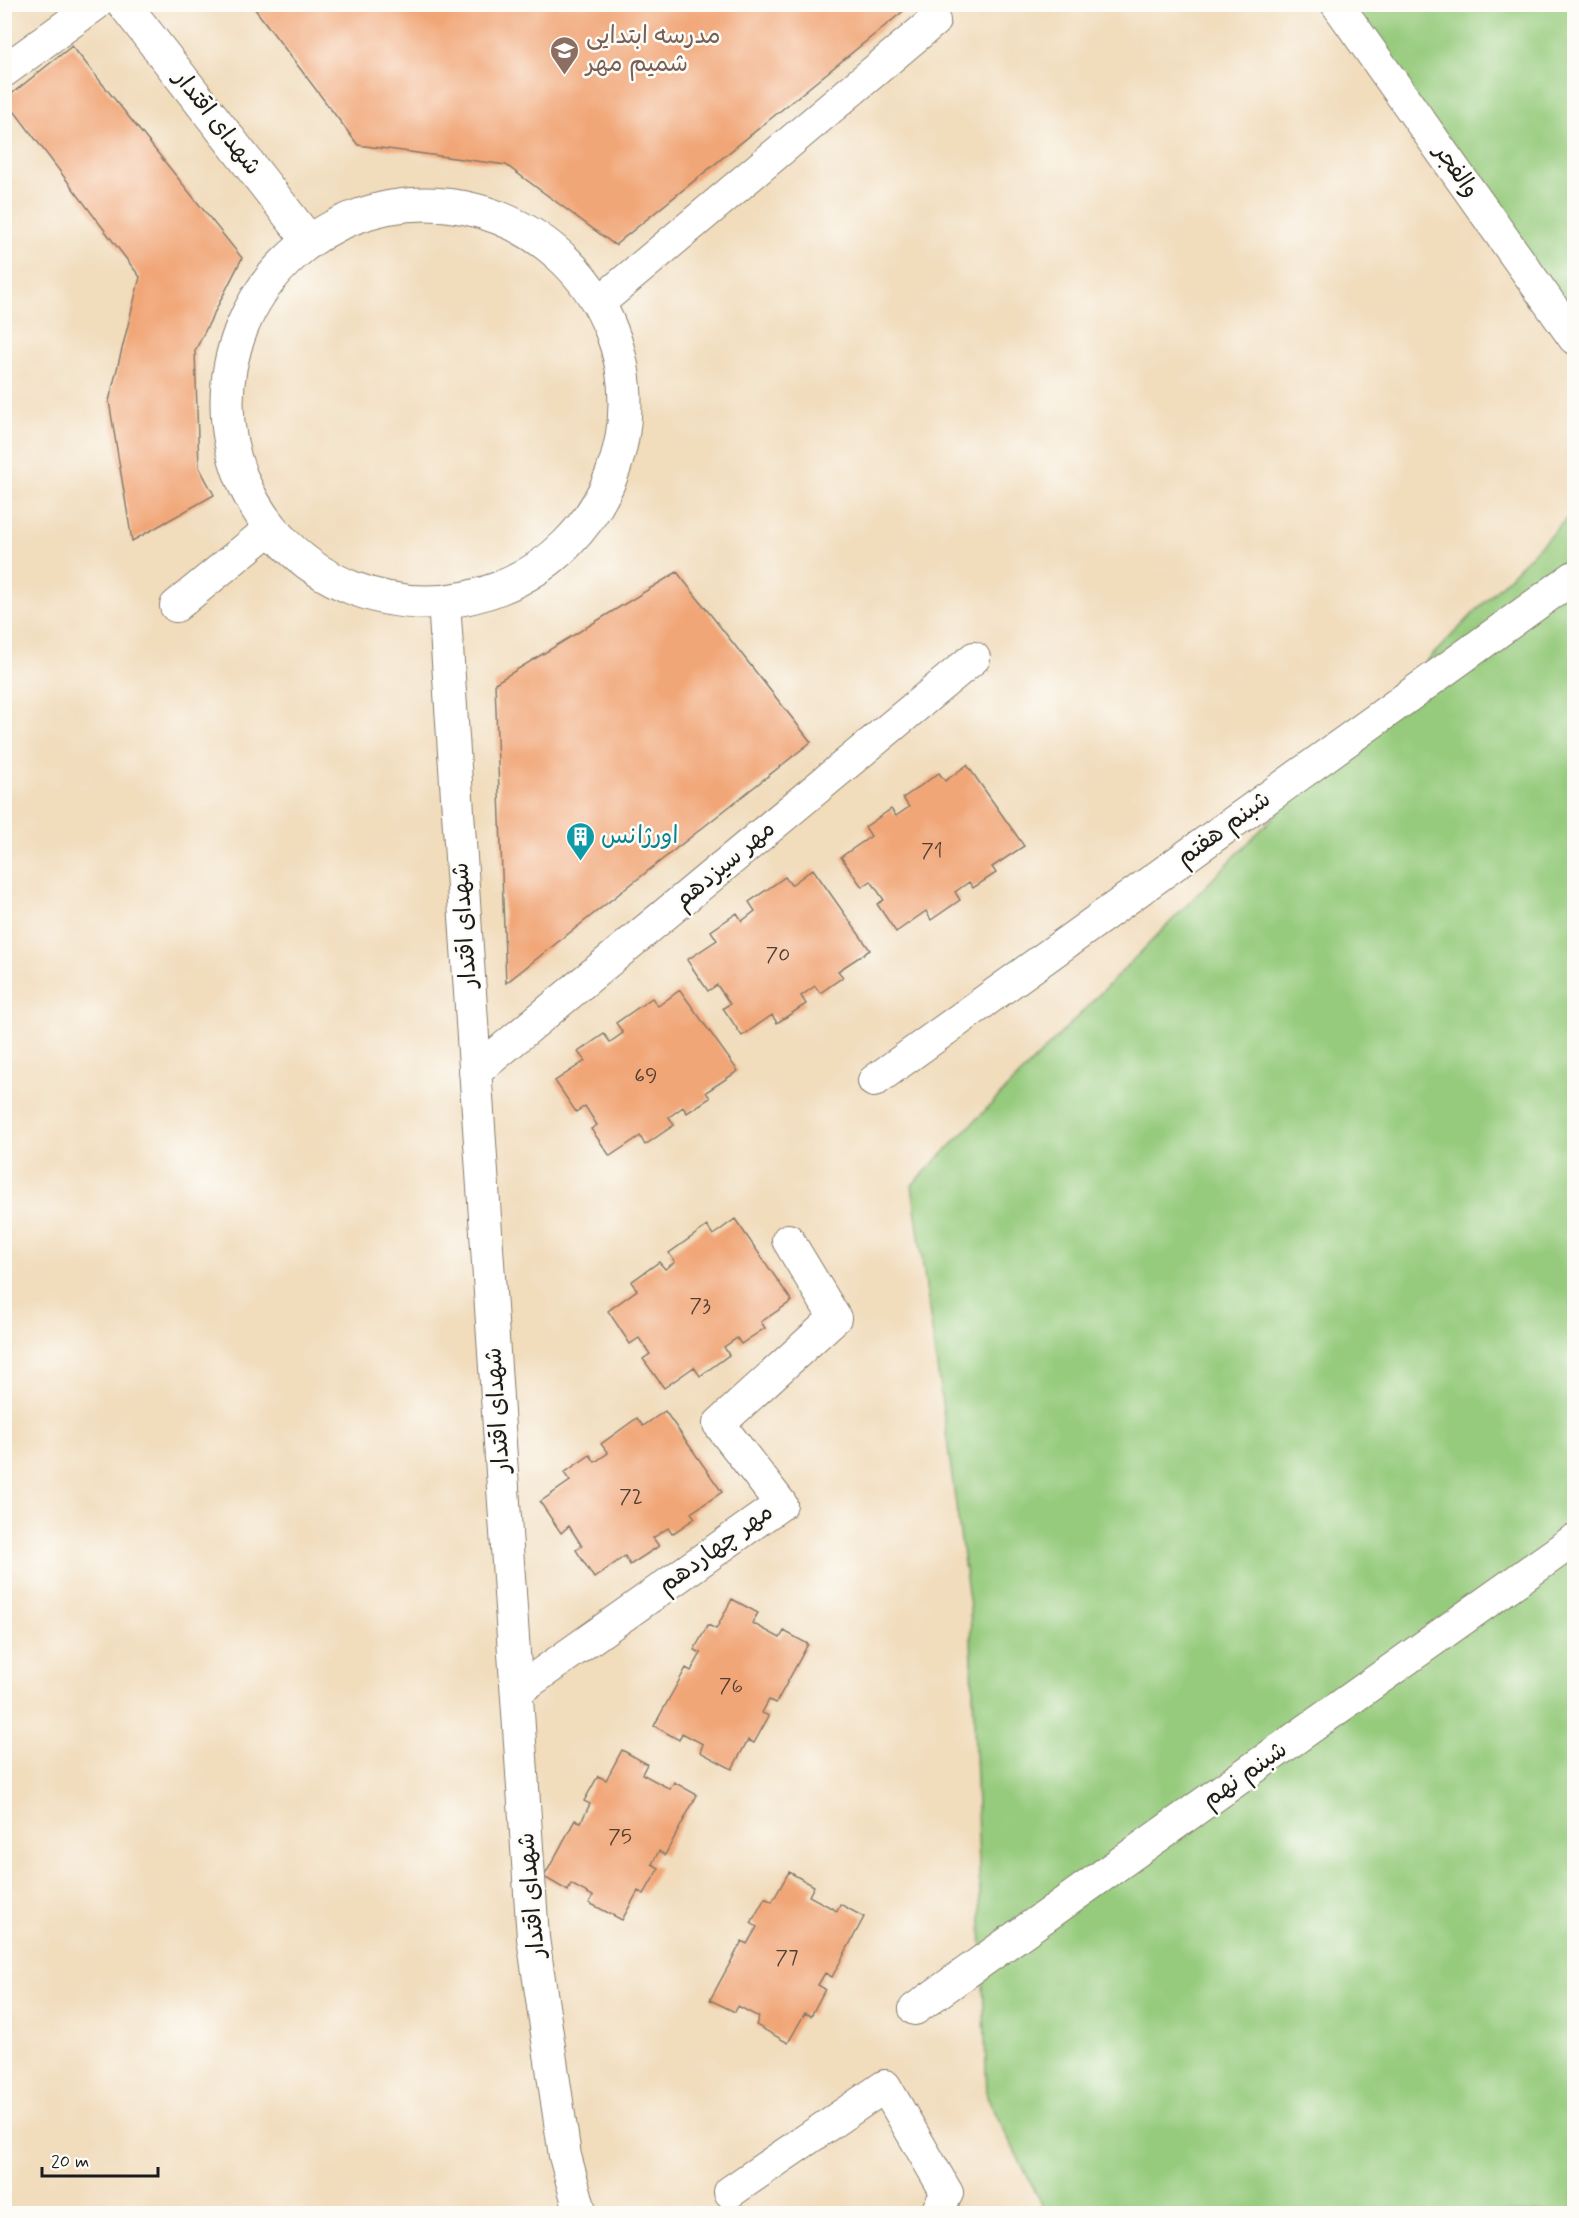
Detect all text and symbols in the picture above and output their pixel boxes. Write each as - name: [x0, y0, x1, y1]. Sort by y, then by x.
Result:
- place label: مدرسه ابتدایی شمیم مهر: [584, 21, 721, 81]
- school or university icon: مدرسه ابتدایی شمیم مهر: [549, 34, 581, 76]
- street label: شهدای اقتدار: [165, 62, 268, 182]
- street label: والفجر: [1425, 136, 1486, 204]
- street label: شبنم هفتم: [1171, 784, 1278, 874]
- street label: مهر سیزدهم: [668, 814, 783, 917]
- building icon: اورژانس: [564, 820, 596, 862]
- place label: اورژانس: [601, 821, 678, 852]
- house number: 71: [921, 837, 943, 865]
- street label: شهدای اقتدار: [445, 861, 485, 991]
- house number: 70: [766, 941, 790, 969]
- house number: 69: [634, 1062, 658, 1090]
- house number: 73: [689, 1292, 711, 1320]
- street label: شهدای اقتدار: [478, 1346, 518, 1476]
- house number: 72: [619, 1483, 643, 1511]
- street label: مهر چهاردهم: [652, 1497, 780, 1602]
- house number: 76: [719, 1672, 743, 1700]
- street label: شبنم نهم: [1196, 1735, 1294, 1816]
- house number: 75: [608, 1823, 632, 1851]
- street label: شهدای اقتدار: [511, 1831, 553, 1961]
- house number: 77: [775, 1944, 799, 1972]
- scale bar: [42, 2140, 158, 2178]
- text: 20 m: [51, 2150, 89, 2174]

